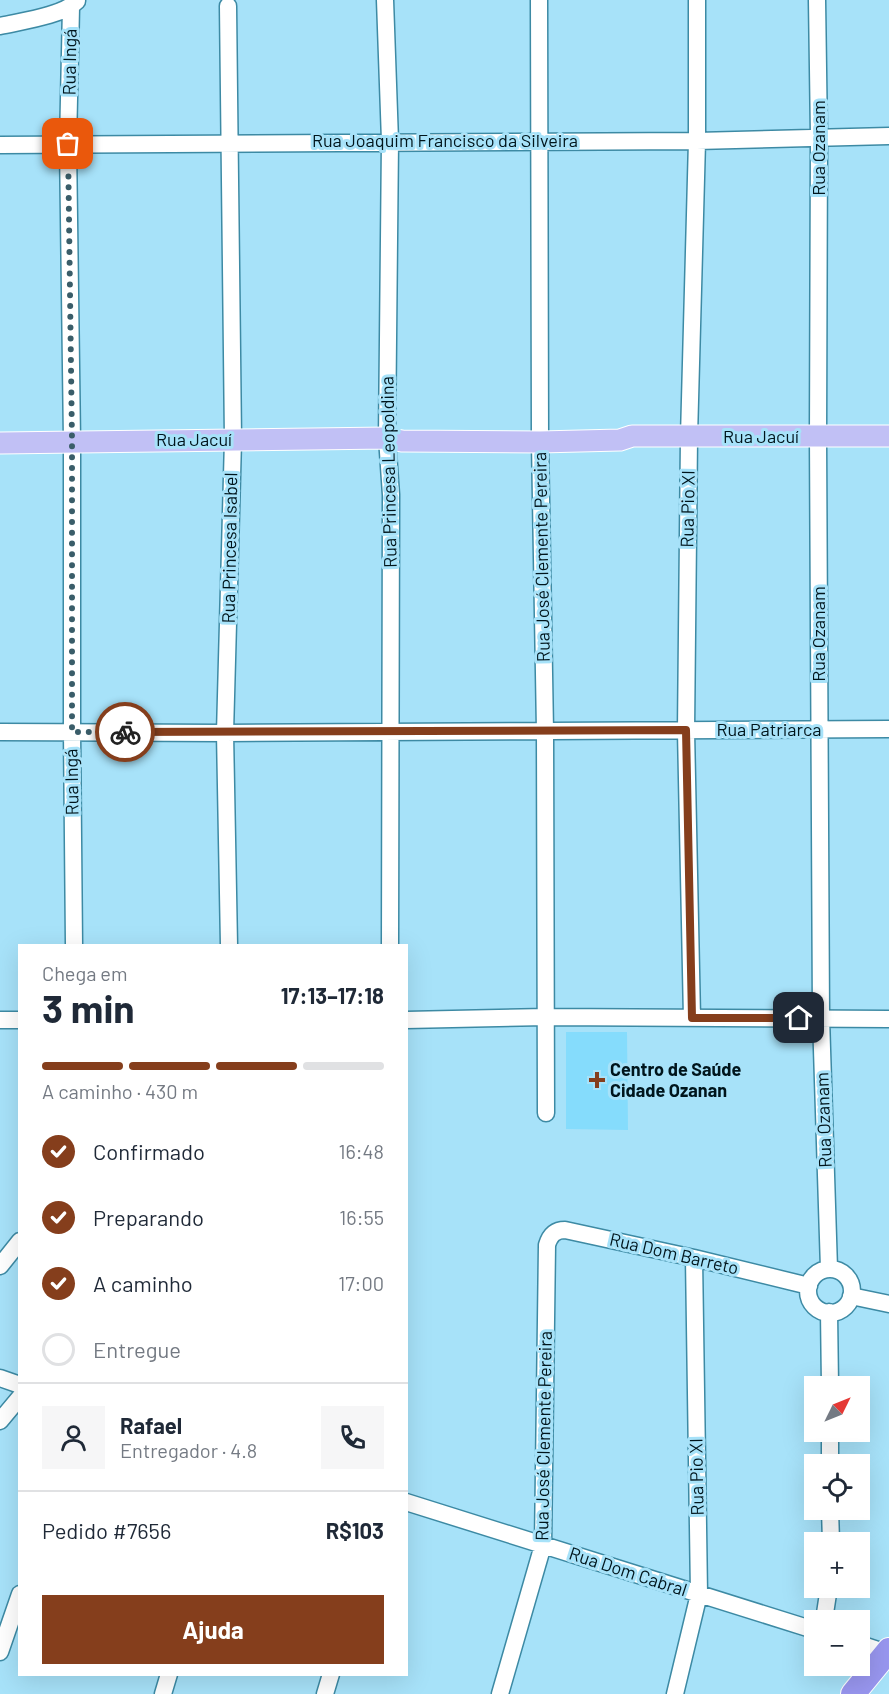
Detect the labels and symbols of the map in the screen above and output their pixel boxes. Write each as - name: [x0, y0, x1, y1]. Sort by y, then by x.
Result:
- street label: Rua Ingá: [57, 28, 81, 95]
- street label: Rua Ozanam: [807, 100, 829, 196]
- pin: [42, 118, 93, 169]
- street label: Rua Joaquim Francisco da Silveira: [312, 129, 578, 151]
- street label: Rua Princesa Leopoldina: [375, 376, 401, 568]
- street label: Rua Jacuí: [723, 425, 799, 447]
- street label: Rua Jacuí: [156, 428, 232, 450]
- street label: Rua José Clemente Pereira: [528, 452, 554, 662]
- street label: Rua Pio XI: [675, 470, 699, 548]
- street label: Rua Princesa Isabel: [217, 472, 241, 624]
- street label: Rua Ozanam: [807, 586, 829, 682]
- courier: [95, 702, 155, 762]
- street label: Rua Patriarca: [716, 718, 822, 740]
- street label: Rua Ingá: [59, 749, 83, 816]
- pin: [773, 992, 824, 1043]
- place label: Centro de Saúde Cidade Ozanan: [610, 1058, 741, 1101]
- marker: Centro de Saúde Cidade Ozanan: [588, 1071, 606, 1089]
- street label: Rua Ozanam: [810, 1072, 836, 1168]
- street label: Rua Dom Barreto: [608, 1227, 741, 1279]
- street label: Rua José Clemente Pereira: [530, 1331, 556, 1541]
- north arrow: [804, 1376, 870, 1442]
- street label: Rua Pio XI: [684, 1438, 708, 1516]
- street label: Rua Dom Cabral: [567, 1542, 690, 1600]

